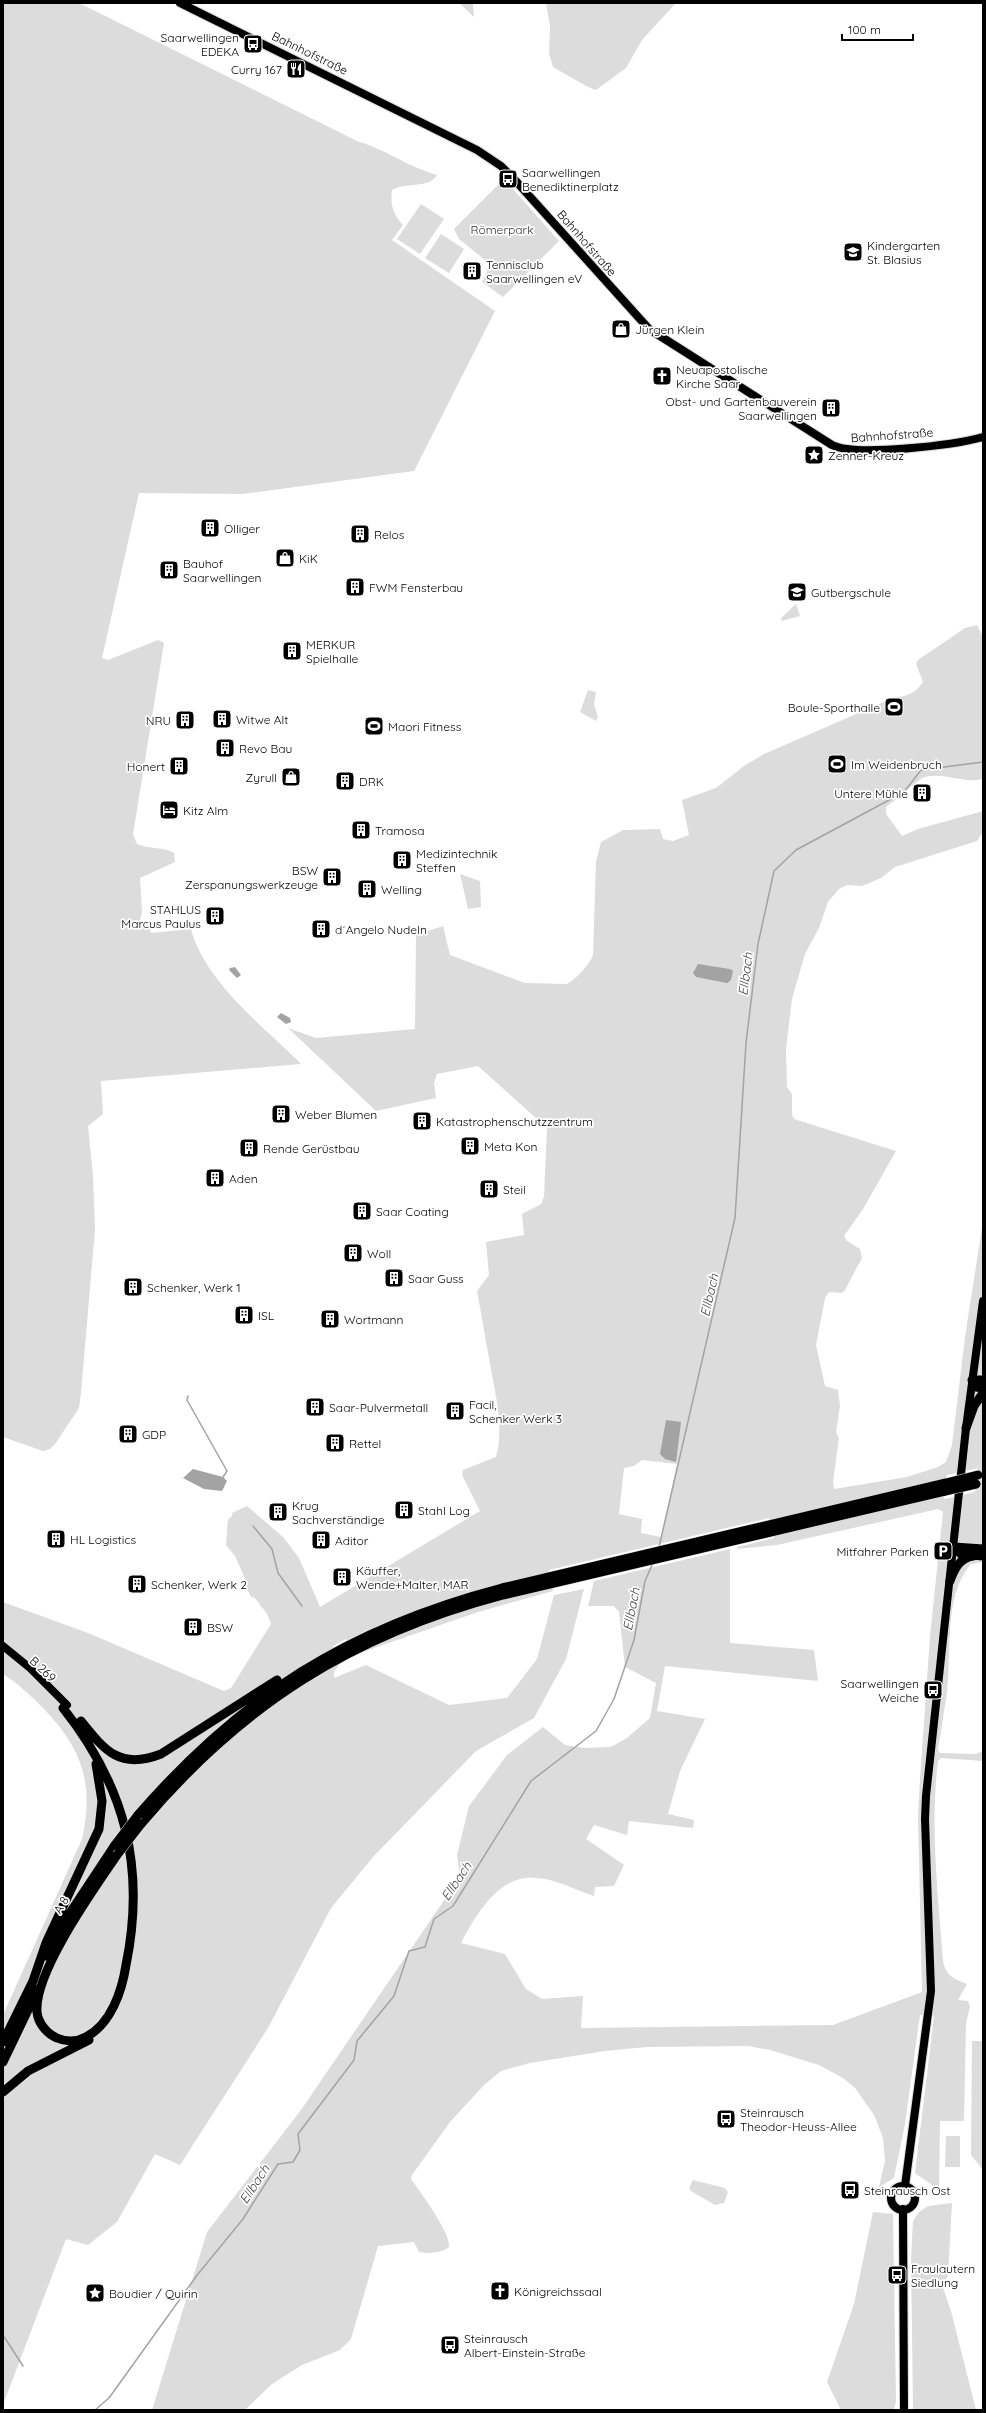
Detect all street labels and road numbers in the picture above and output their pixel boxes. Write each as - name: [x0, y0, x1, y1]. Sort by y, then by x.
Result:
- street label: Bahnhofstraße: [270, 28, 351, 78]
- street label: Bahnhofstraße: [554, 207, 620, 279]
- street label: Bahnhofstraße: [850, 425, 934, 445]
- street label: B 269: [27, 1653, 60, 1685]
- street label: A 8: [50, 1894, 72, 1916]

